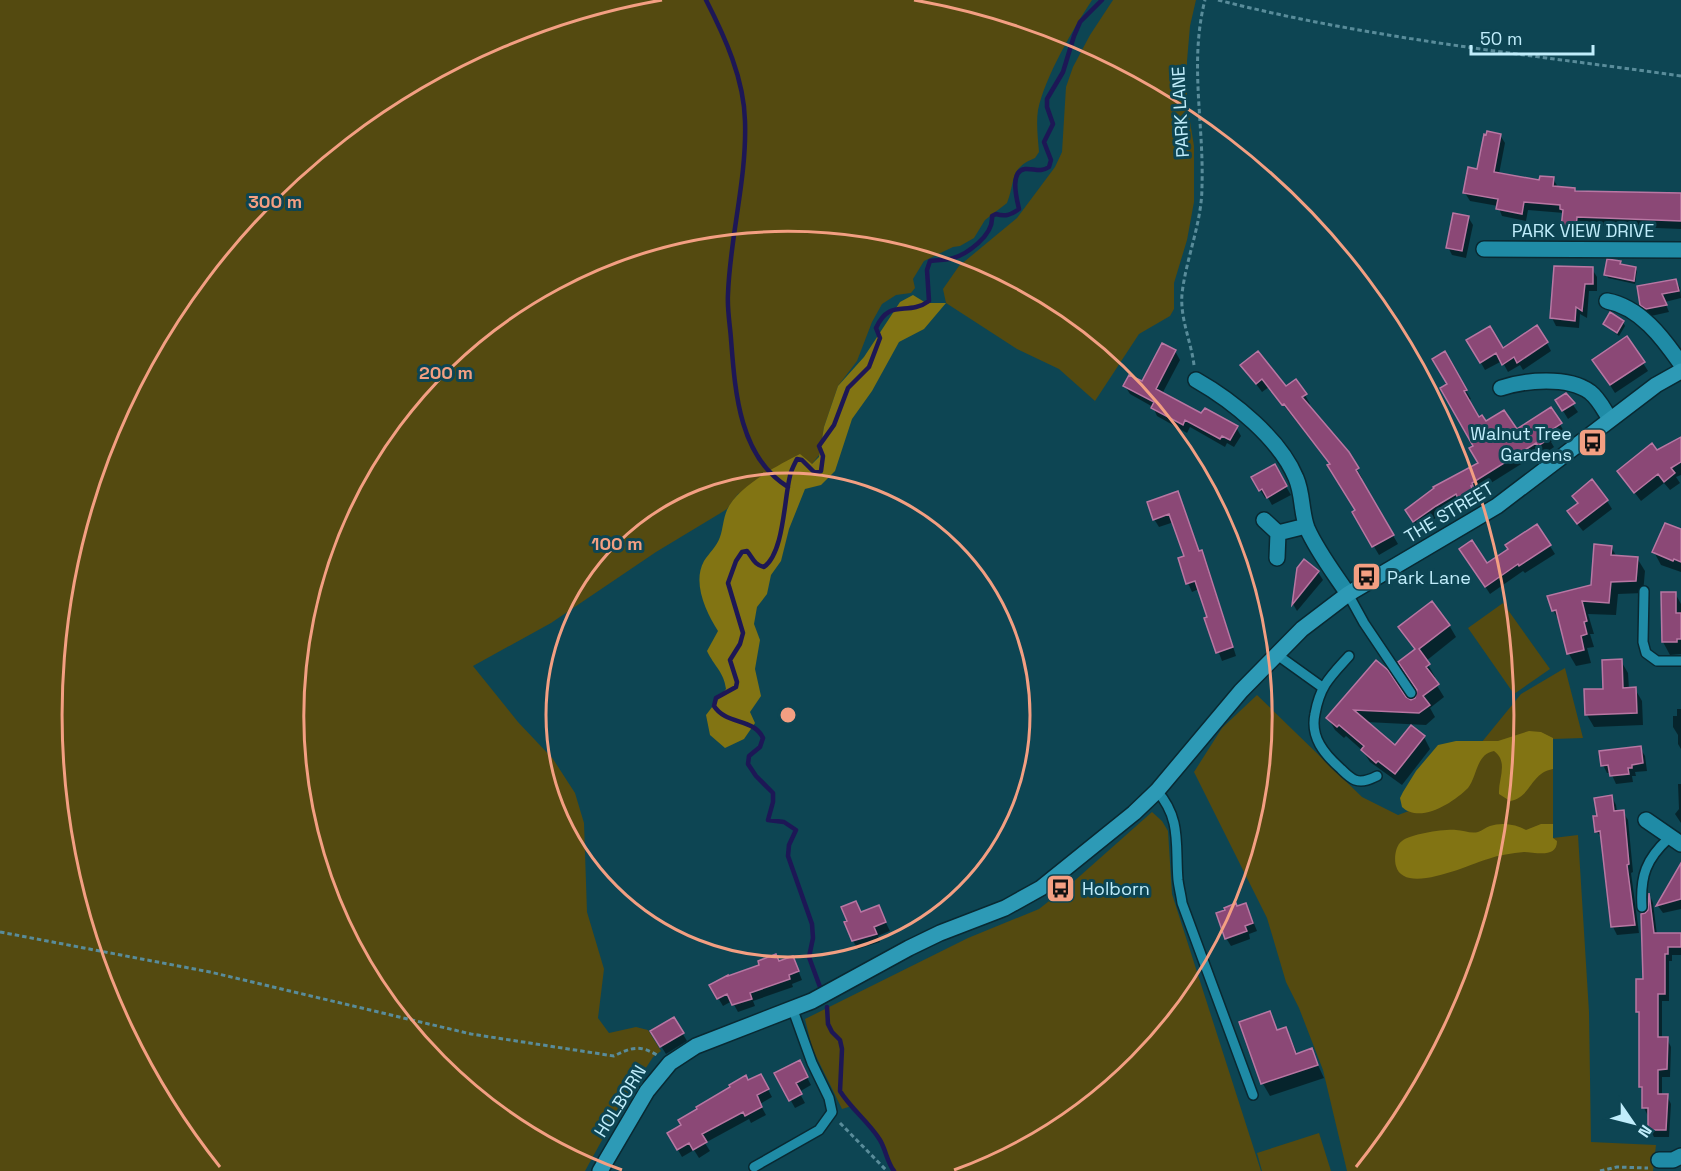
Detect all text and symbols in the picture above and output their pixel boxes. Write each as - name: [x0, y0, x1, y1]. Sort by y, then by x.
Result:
- scale bar: [1471, 18, 1592, 56]
- text: 50 m: [1480, 27, 1522, 50]
- street label: PARK LANE: [1166, 66, 1194, 158]
- text: 300 m: [248, 190, 302, 213]
- street label: PARK VIEW DRIVE: [1512, 219, 1654, 242]
- text: 200 m: [419, 361, 473, 384]
- place label: Walnut Tree Gardens: [1470, 422, 1572, 466]
- bus stop icon: Walnut Tree Gardens: [1577, 427, 1609, 459]
- street label: THE STREET: [1400, 476, 1498, 548]
- text: 100 m: [591, 532, 643, 555]
- bus stop icon: Park Lane: [1350, 561, 1382, 593]
- place label: Park Lane: [1387, 566, 1471, 589]
- centre of rings: [778, 705, 798, 725]
- bus stop icon: Holborn: [1045, 872, 1077, 904]
- place label: Holborn: [1082, 877, 1150, 900]
- street label: HOLBORN: [589, 1061, 651, 1141]
- north arrow: [1603, 1093, 1663, 1153]
- text: N: [1633, 1121, 1657, 1142]

